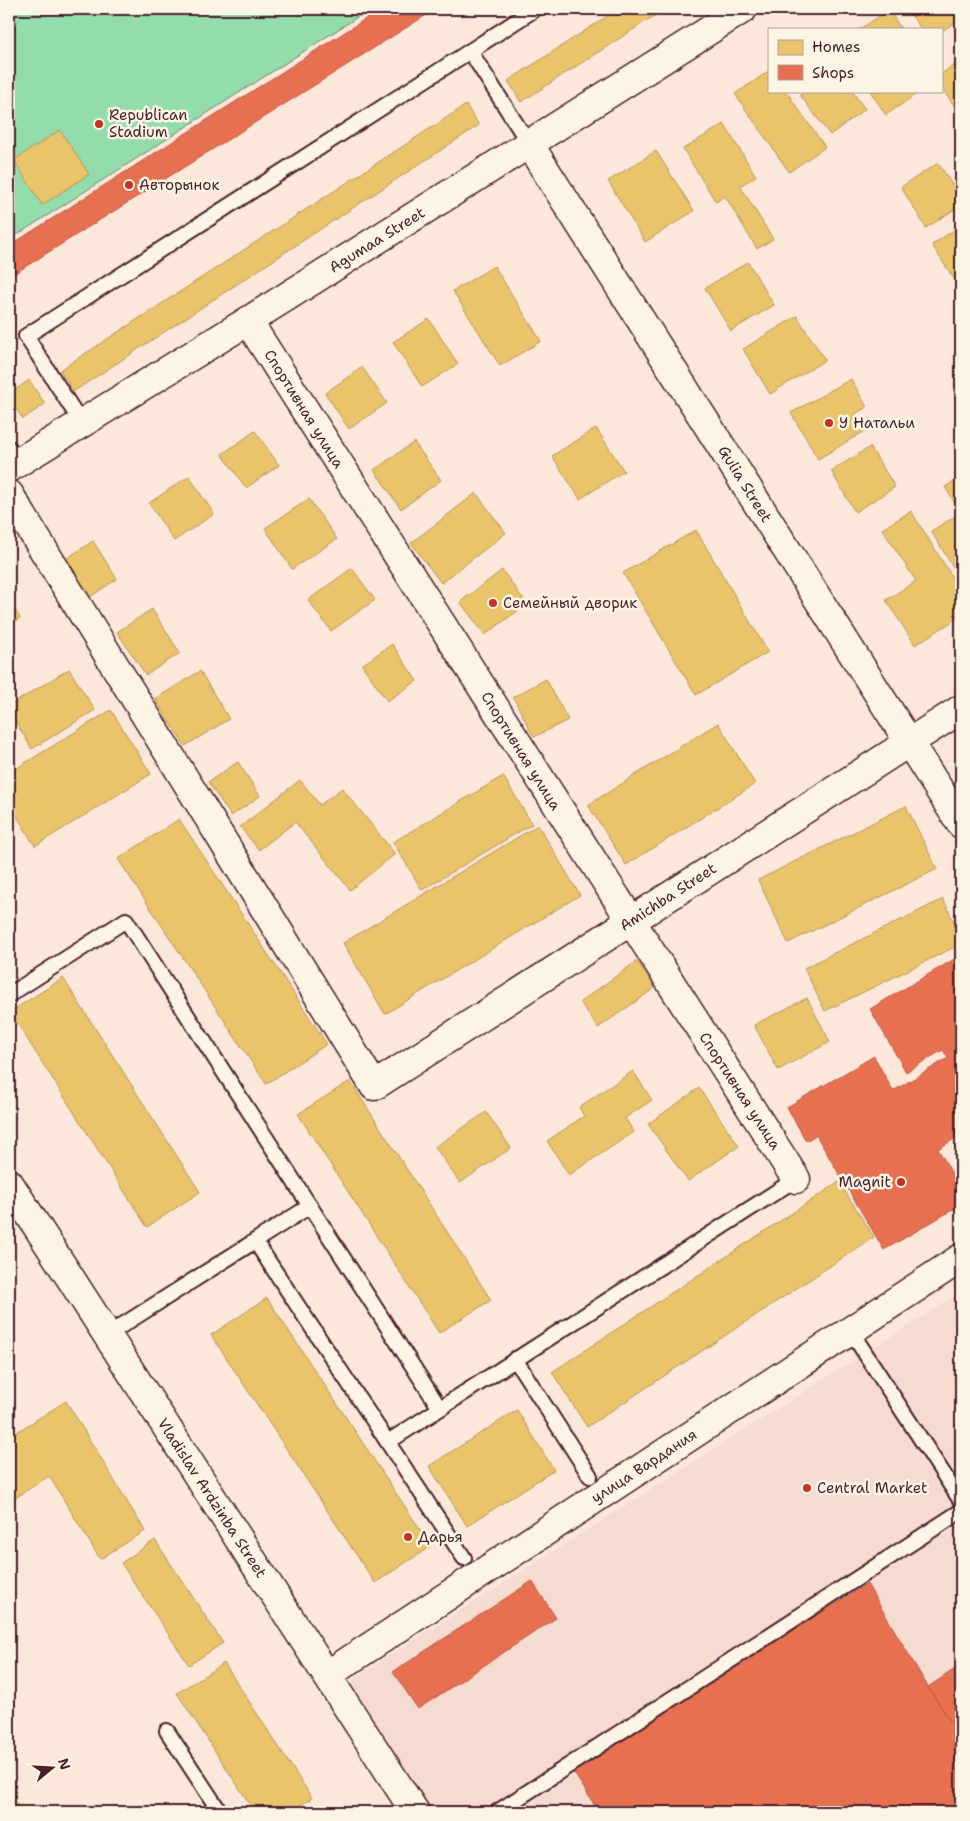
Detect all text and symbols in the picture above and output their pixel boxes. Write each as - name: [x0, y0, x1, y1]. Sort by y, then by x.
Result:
- legend: [768, 28, 942, 92]
- text: Homes: [812, 37, 860, 57]
- text: Shops: [812, 63, 854, 83]
- place label: Republican Stadium: [109, 105, 187, 142]
- marker: Republican Stadium: [93, 118, 105, 130]
- place label: Авторынок: [139, 175, 219, 195]
- marker: Авторынок: [123, 179, 135, 191]
- street label: Agumaa Street: [325, 203, 429, 277]
- street label: Спортивная улица: [259, 346, 349, 473]
- place label: У Натальи: [839, 413, 915, 433]
- marker: У Натальи: [823, 417, 835, 429]
- street label: Gulia Street: [713, 442, 777, 526]
- place label: Семейный дворик: [503, 593, 637, 613]
- marker: Семейный дворик: [487, 597, 499, 609]
- street label: Спортивная улица: [476, 688, 566, 815]
- street label: Amichba Street: [616, 858, 720, 936]
- street label: Спортивная улица: [694, 1028, 786, 1154]
- place label: Magnit: [839, 1172, 891, 1192]
- marker: Magnit: [895, 1176, 907, 1188]
- street label: Vladislav Ardzinba Street: [153, 1414, 271, 1582]
- street label: улица Вардания: [587, 1424, 701, 1508]
- place label: Central Market: [817, 1478, 928, 1498]
- marker: Central Market: [801, 1482, 813, 1494]
- place label: Дарья: [418, 1527, 463, 1547]
- marker: Дарья: [402, 1531, 414, 1543]
- north arrow: [28, 1744, 78, 1794]
- text: N: [54, 1756, 75, 1772]

